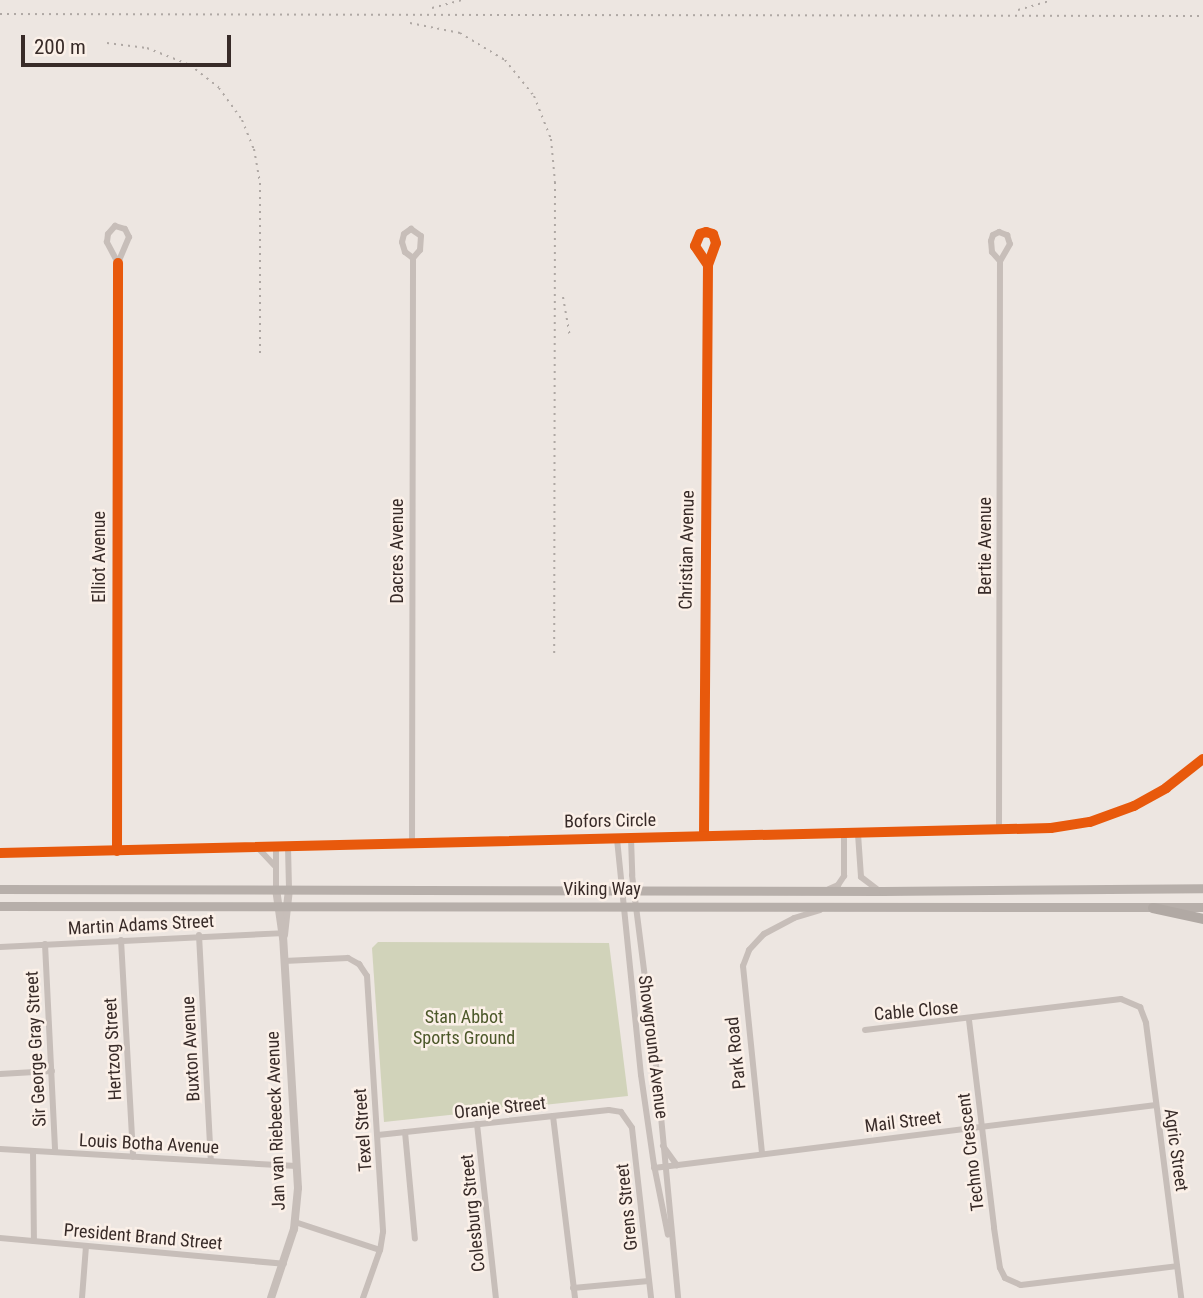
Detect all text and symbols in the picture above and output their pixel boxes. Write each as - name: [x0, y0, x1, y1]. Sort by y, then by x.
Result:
- scale bar: [24, 21, 234, 65]
- text: 200 m: [34, 35, 86, 59]
- street label: Christian Avenue: [675, 490, 699, 610]
- street label: Bertie Avenue: [974, 497, 996, 595]
- street label: Dacres Avenue: [386, 498, 408, 604]
- street label: Elliot Avenue: [88, 511, 110, 603]
- street label: Bofors Circle: [564, 809, 656, 833]
- street label: Viking Way: [563, 878, 641, 900]
- street label: Martin Adams Street: [67, 910, 215, 940]
- street label: Sir George Gray Street: [21, 971, 51, 1127]
- street label: Showground Avenue: [633, 974, 673, 1120]
- street label: Buxton Avenue: [177, 996, 205, 1102]
- street label: Hertzog Street: [100, 997, 126, 1101]
- street label: Cable Close: [873, 997, 959, 1025]
- park label: Stan Abbot Sports Ground: [413, 1007, 515, 1050]
- street label: Park Road: [721, 1016, 751, 1090]
- street label: Jan van Riebeeck Avenue: [262, 1031, 290, 1211]
- street label: Texel Street: [349, 1088, 377, 1172]
- street label: Oranje Street: [453, 1092, 547, 1124]
- street label: Techno Crescent: [953, 1092, 989, 1212]
- street label: Mail Street: [864, 1107, 942, 1137]
- street label: Agric Street: [1159, 1107, 1193, 1193]
- street label: Louis Botha Avenue: [78, 1130, 220, 1158]
- street label: Colesburg Street: [456, 1153, 490, 1273]
- street label: Grens Street: [612, 1162, 642, 1252]
- street label: President Brand Street: [63, 1219, 223, 1255]

